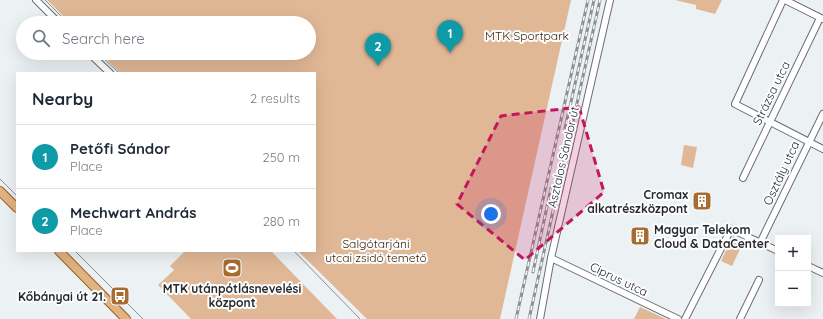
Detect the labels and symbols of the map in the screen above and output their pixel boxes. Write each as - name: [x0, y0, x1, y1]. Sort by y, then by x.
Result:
- pin: 1: [437, 20, 463, 53]
- park label: MTK Sportpark: [485, 28, 569, 43]
- pin: 2: [365, 33, 391, 66]
- street label: Strázsa utca: [749, 59, 793, 127]
- street label: Asztalos Sándor út: [544, 105, 582, 209]
- street label: Osztály utca: [760, 139, 802, 207]
- place label: Cromax alkatrészközpont: [587, 187, 688, 216]
- building icon: Cromax alkatrészközpont: [691, 190, 713, 212]
- your location: [481, 204, 501, 224]
- place label: Magyar Telekom Cloud & DataCenter: [654, 222, 769, 251]
- building icon: Magyar Telekom Cloud & DataCenter: [629, 225, 651, 247]
- park label: Salgótarjáni utcai zsidó temető: [325, 236, 427, 265]
- sports icon: MTK utánpótlásnevelési központ: [221, 257, 243, 279]
- street label: Ciprus utca: [588, 259, 650, 299]
- place label: MTK utánpótlásnevelési központ: [163, 281, 301, 310]
- bus stop icon: Kőbányai út 21.: [109, 285, 131, 307]
- place label: Kőbányai út 21.: [18, 289, 106, 304]

